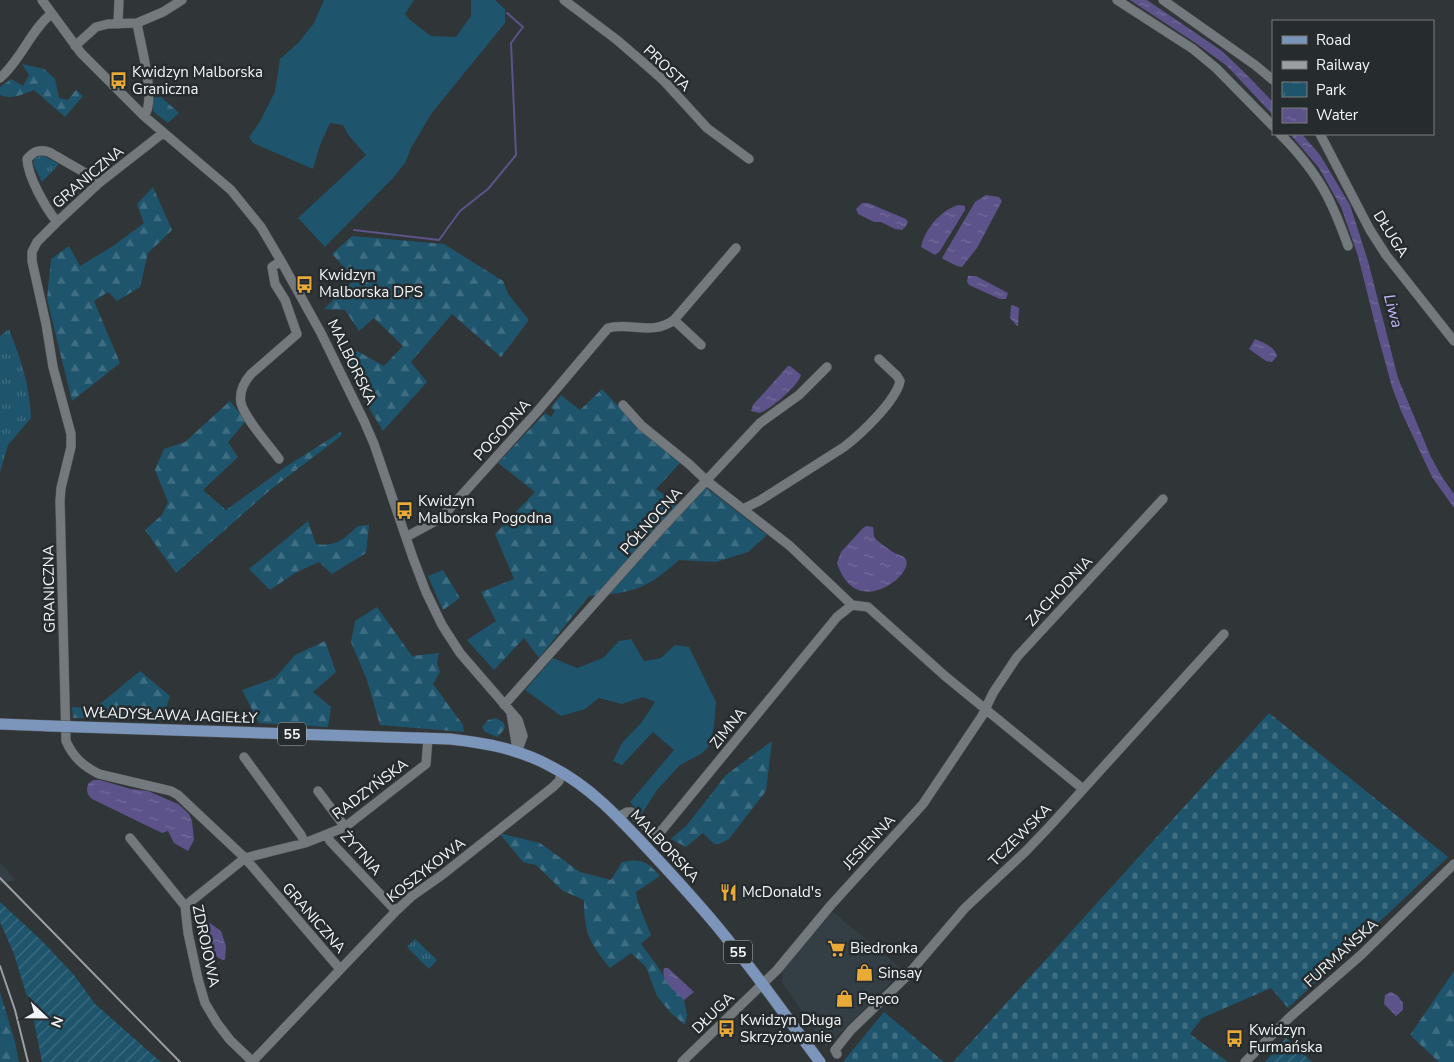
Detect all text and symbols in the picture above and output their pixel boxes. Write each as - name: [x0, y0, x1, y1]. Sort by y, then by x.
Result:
- legend: [1272, 20, 1434, 135]
- text: Road: [1316, 30, 1351, 50]
- street label: PROSTA: [639, 40, 695, 96]
- text: Railway: [1316, 55, 1370, 75]
- place label: Kwidzyn Malborska Graniczna: [132, 62, 263, 99]
- bus stop icon: Kwidzyn Malborska Graniczna: [108, 71, 128, 91]
- text: Park: [1316, 80, 1346, 100]
- text: Water: [1316, 105, 1359, 125]
- street label: GRANICZNA: [48, 141, 128, 213]
- street label: DŁUGA: [1369, 207, 1413, 261]
- place label: Kwidzyn Malborska DPS: [319, 265, 423, 302]
- bus stop icon: Kwidzyn Malborska DPS: [295, 274, 315, 294]
- water label: Liwa: [1378, 292, 1408, 330]
- street label: MALBORSKA: [323, 316, 381, 408]
- street label: POGODNA: [469, 395, 535, 465]
- street label: PÓŁNOCNA: [615, 482, 686, 559]
- place label: Kwidzyn Malborska Pogodna: [418, 491, 552, 528]
- bus stop icon: Kwidzyn Malborska Pogodna: [394, 500, 414, 520]
- street label: GRANICZNA: [38, 545, 60, 633]
- street label: ZACHODNIA: [1021, 551, 1097, 631]
- street label: WŁADYSŁAWA JAGIEŁŁY: [82, 702, 259, 728]
- street label: ZIMNA: [705, 703, 751, 753]
- road number: 55: [278, 722, 306, 746]
- street label: RADZYŃSKA: [328, 754, 412, 824]
- street label: TCZEWSKA: [984, 799, 1056, 871]
- street label: MALBORSKA: [626, 805, 704, 887]
- street label: JESIENNA: [838, 810, 900, 875]
- street label: ŻYTNIA: [336, 827, 386, 879]
- street label: KOSZYKOWA: [383, 833, 469, 907]
- street label: GRANICZNA: [278, 878, 350, 958]
- restaurant icon: McDonald's: [718, 882, 738, 902]
- place label: McDonald's: [742, 882, 821, 902]
- street label: ZDROJOWA: [188, 903, 224, 989]
- street label: FURMAŃSKA: [1300, 914, 1382, 992]
- supermarket icon: Biedronka: [826, 938, 846, 958]
- place label: Biedronka: [850, 938, 918, 958]
- road number: 55: [724, 940, 752, 964]
- shop icon: Sinsay: [854, 963, 874, 983]
- place label: Sinsay: [878, 963, 922, 983]
- street label: DŁUGA: [687, 988, 739, 1038]
- shop icon: Pepco: [834, 989, 854, 1009]
- place label: Pepco: [858, 989, 899, 1009]
- north arrow: [20, 992, 70, 1042]
- place label: Kwidzyn Długa Skrzyżowanie: [740, 1010, 841, 1047]
- text: N: [46, 1013, 67, 1030]
- bus stop icon: Kwidzyn Długa Skrzyżowanie: [716, 1019, 736, 1039]
- place label: Kwidzyn Furmańska: [1249, 1020, 1323, 1057]
- bus stop icon: Kwidzyn Furmańska: [1225, 1029, 1245, 1049]

